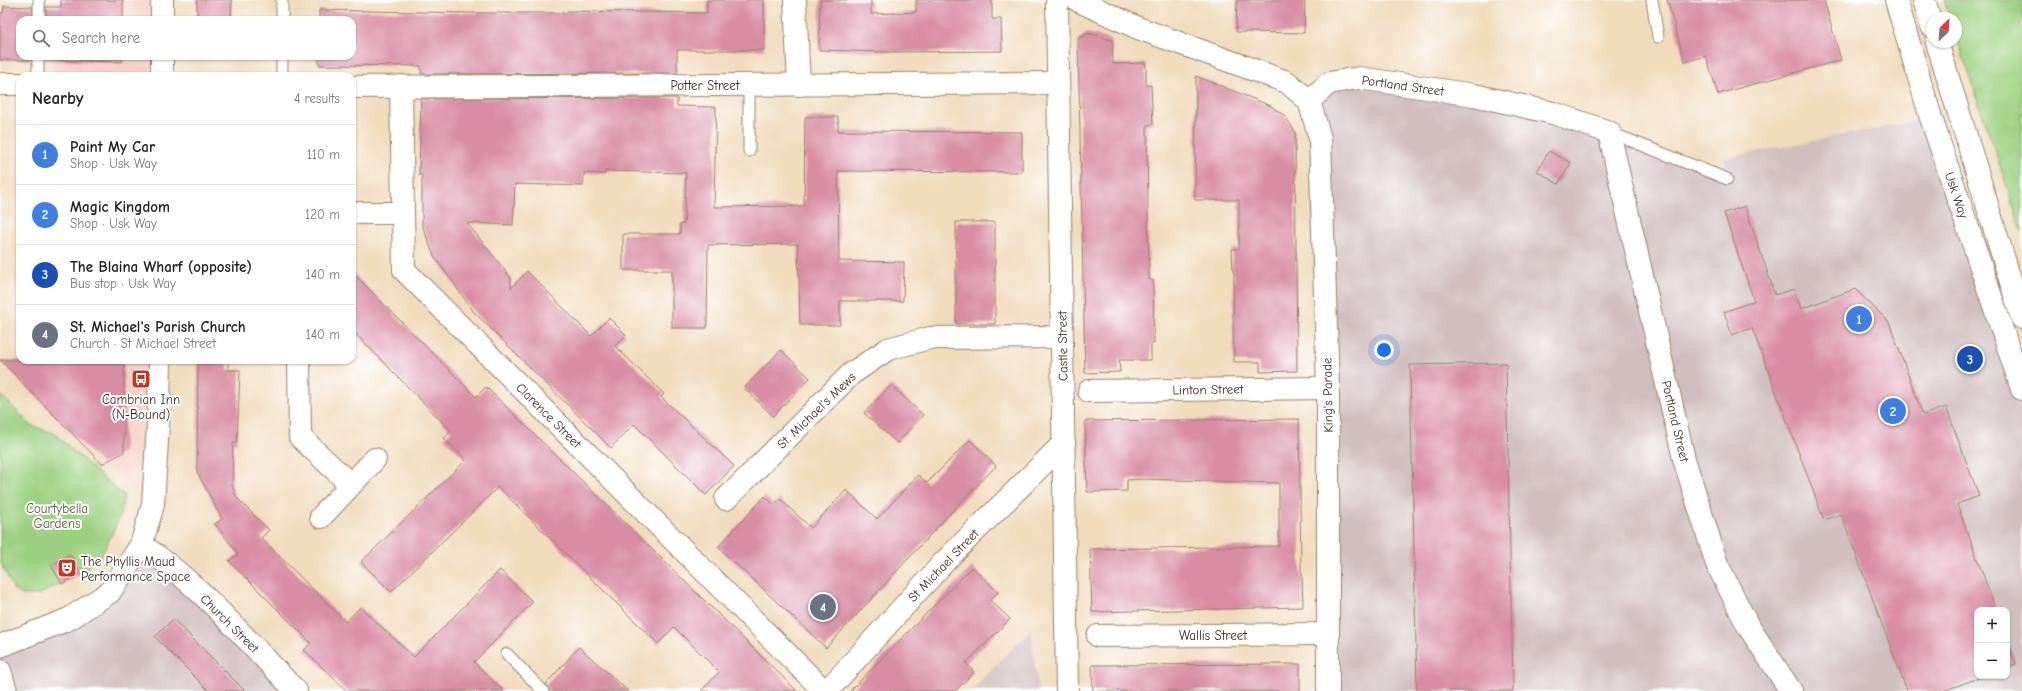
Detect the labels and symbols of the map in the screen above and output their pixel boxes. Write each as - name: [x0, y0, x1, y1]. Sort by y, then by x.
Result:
- north arrow: [1926, 12, 1962, 48]
- street label: Portland Street: [1361, 72, 1446, 99]
- street label: Potter Street: [670, 78, 741, 93]
- street label: Usk Way: [1942, 170, 1971, 220]
- pin: 1: [1846, 304, 1872, 334]
- street label: Castle Street: [1054, 310, 1071, 381]
- your location: [1374, 340, 1394, 360]
- pin: 3: [1957, 344, 1983, 374]
- street label: King's Parade: [1319, 357, 1336, 433]
- bus stop icon: Cambrian Inn (N-Bound): [130, 368, 152, 390]
- street label: St. Michael's Mews: [774, 369, 859, 452]
- street label: Portland Street: [1659, 379, 1692, 464]
- street label: Clarence Street: [513, 380, 585, 452]
- street label: Linton Street: [1172, 381, 1245, 398]
- place label: Cambrian Inn (N-Bound): [102, 392, 180, 422]
- pin: 2: [1880, 396, 1906, 426]
- park label: Courtybella Gardens: [26, 501, 88, 531]
- street label: St Michael Street: [905, 525, 983, 605]
- place label: The Phyllis Maud Performance Space: [81, 554, 191, 584]
- theatre icon: The Phyllis Maud Performance Space: [56, 557, 78, 579]
- street label: Church Street: [197, 591, 263, 657]
- pin: 4: [810, 592, 836, 622]
- street label: Wallis Street: [1179, 628, 1248, 643]

